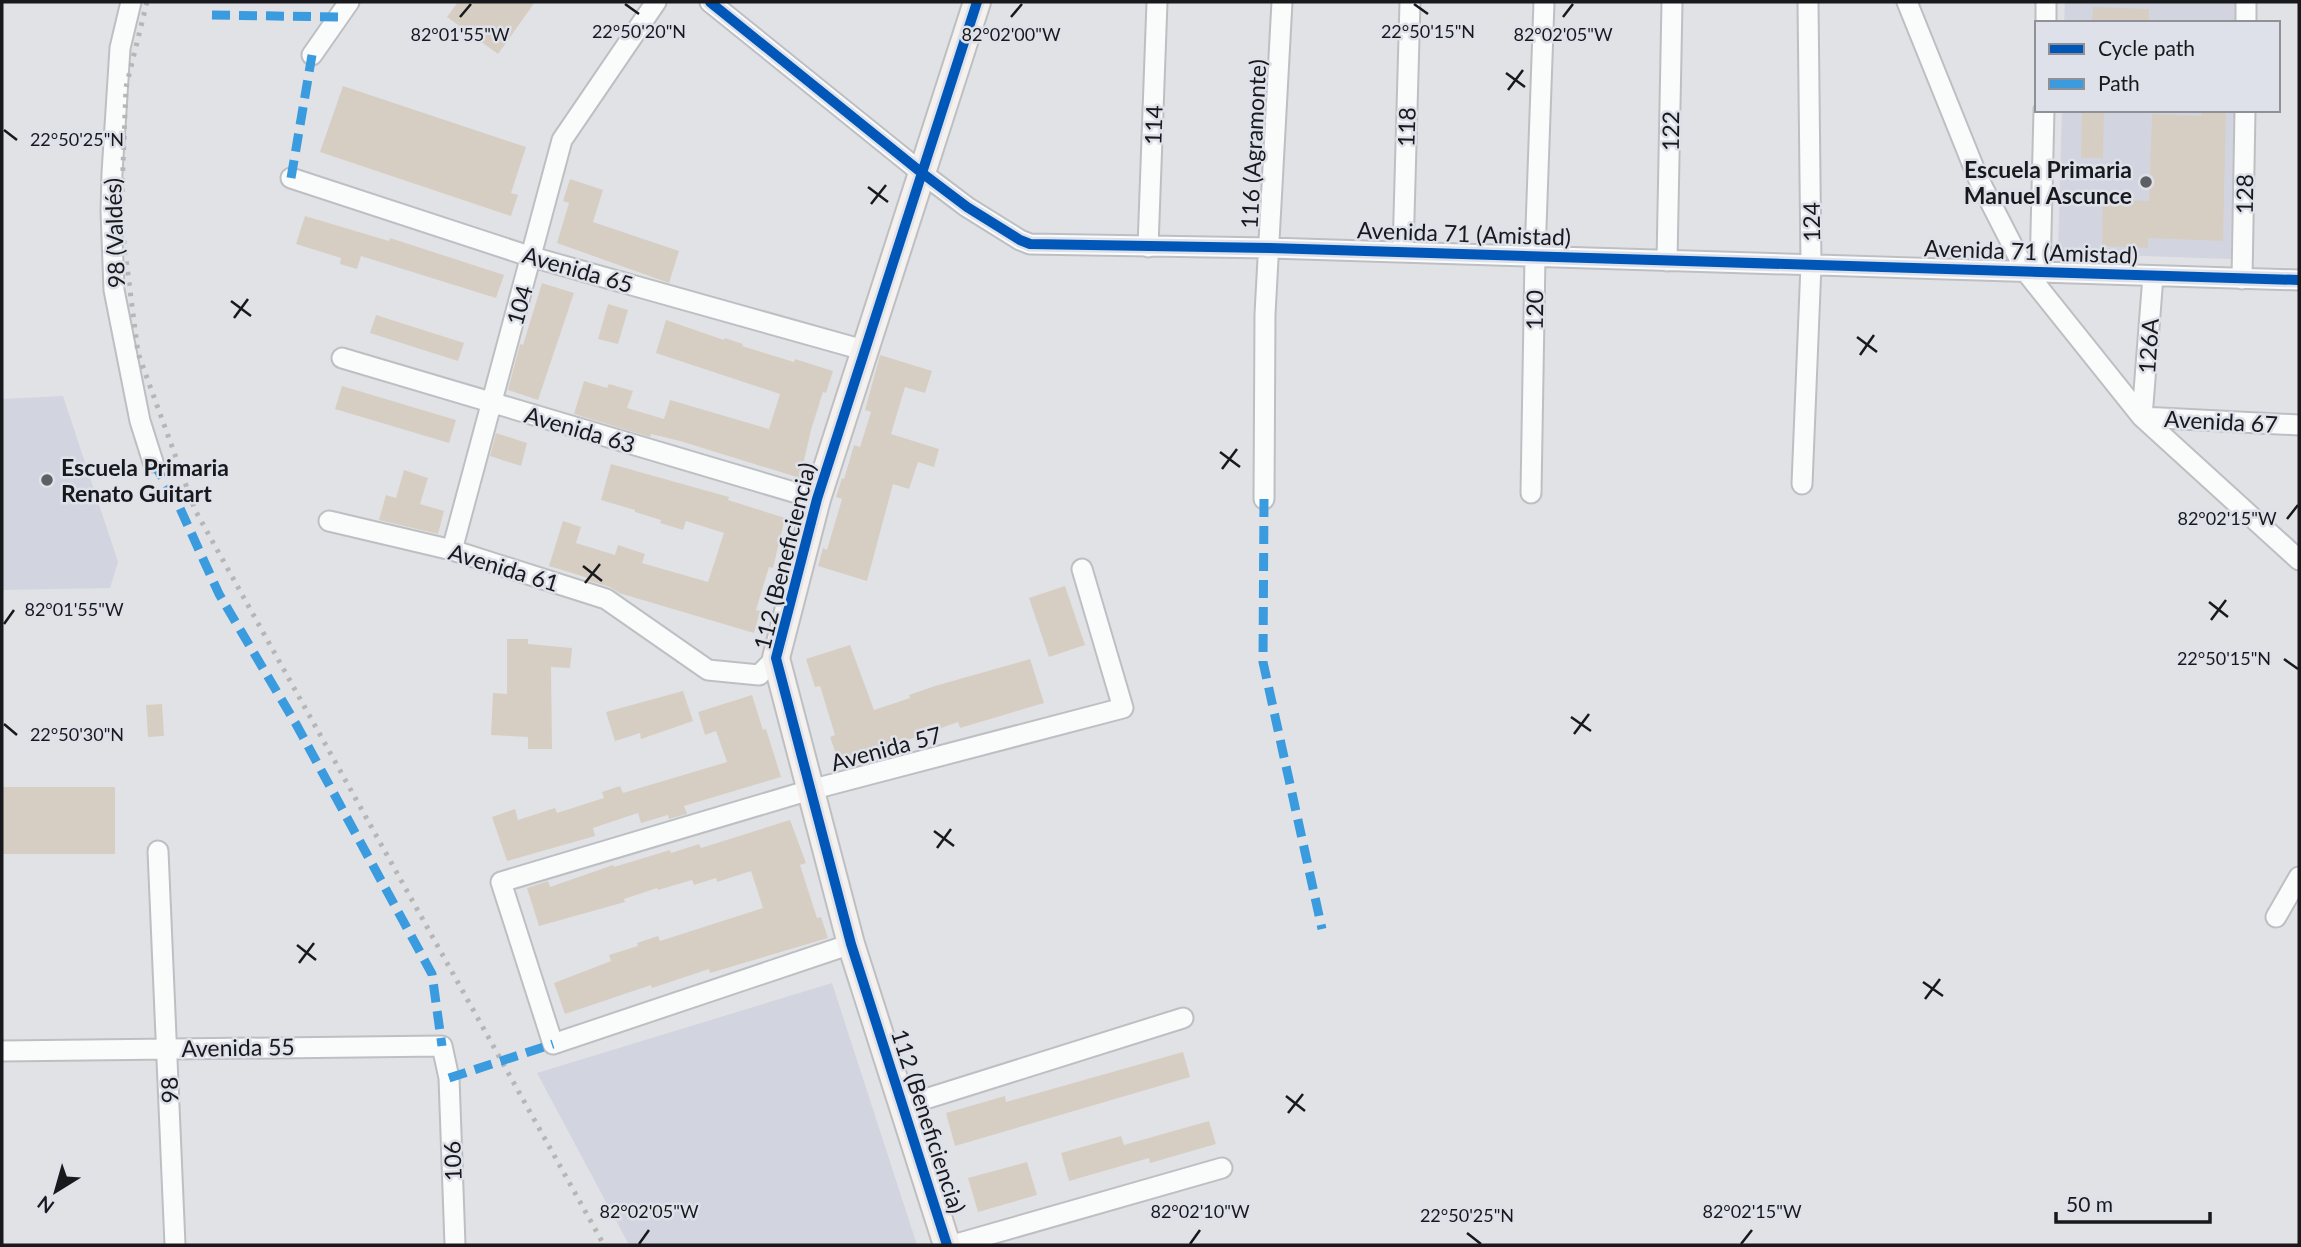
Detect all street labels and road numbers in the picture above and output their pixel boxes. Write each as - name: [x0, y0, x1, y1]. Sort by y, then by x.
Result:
- street label: 116 (Agramonte): [1235, 58, 1271, 230]
- street label: 114: [1138, 105, 1168, 145]
- street label: 118: [1391, 107, 1421, 147]
- street label: 122: [1656, 111, 1684, 151]
- street label: 128: [2230, 174, 2258, 214]
- street label: 98 (Valdés): [98, 177, 130, 289]
- street label: 124: [1797, 202, 1825, 242]
- street label: Avenida 71 (Amistad): [1356, 215, 1572, 251]
- street label: Avenida 71 (Amistad): [1923, 233, 2139, 269]
- street label: Avenida 65: [520, 240, 636, 298]
- street label: 104: [500, 282, 538, 328]
- street label: 120: [1520, 290, 1548, 330]
- street label: 126A: [2132, 317, 2164, 375]
- street label: Avenida 63: [522, 400, 638, 458]
- street label: Avenida 67: [2164, 404, 2278, 438]
- street label: 112 (Beneficiencia): [747, 459, 821, 653]
- street label: Avenida 61: [446, 537, 562, 597]
- street label: Avenida 57: [828, 720, 944, 776]
- street label: 112 (Beneficiencia): [886, 1025, 972, 1217]
- street label: Avenida 55: [181, 1032, 295, 1062]
- street label: 98: [155, 1076, 183, 1104]
- street label: 106: [437, 1141, 467, 1181]

